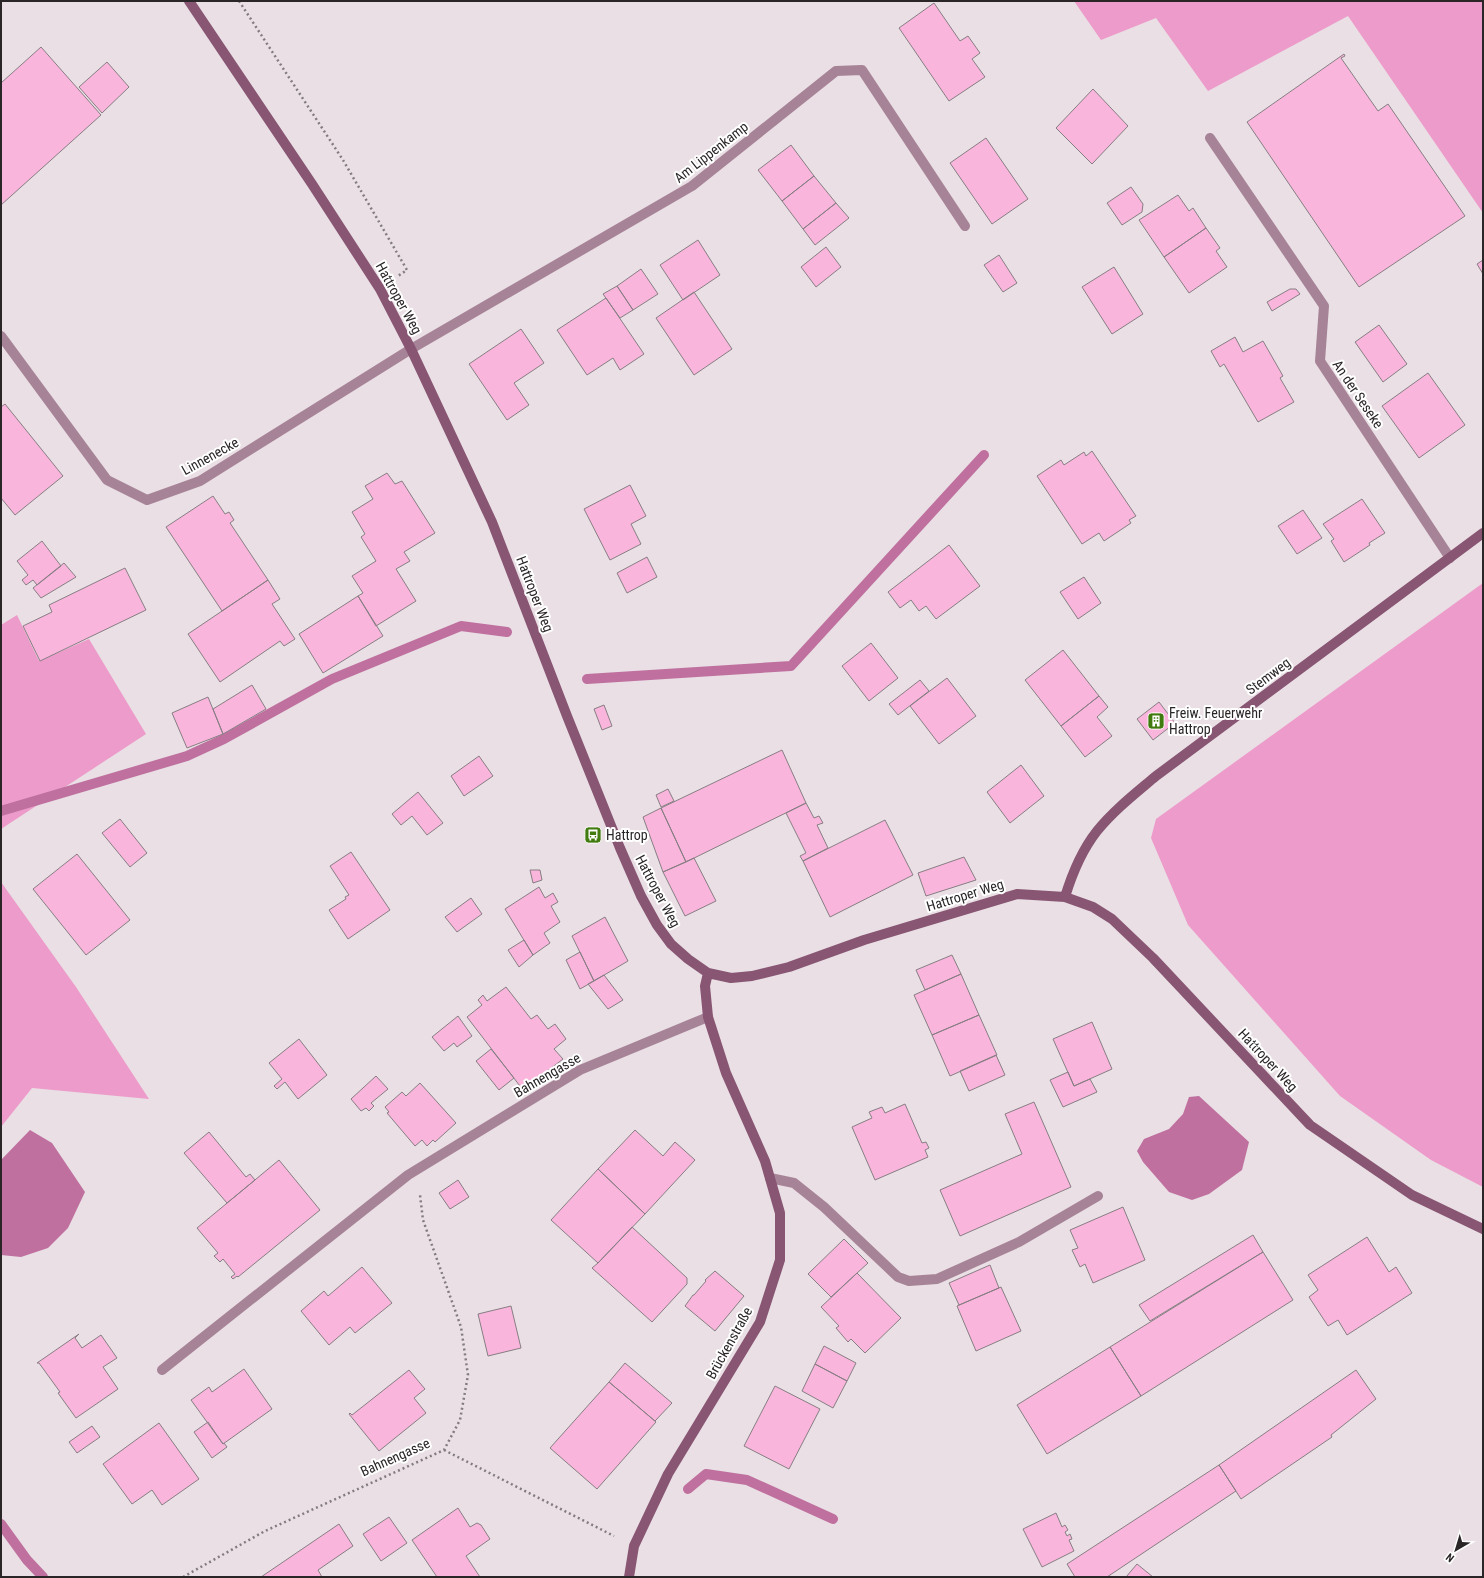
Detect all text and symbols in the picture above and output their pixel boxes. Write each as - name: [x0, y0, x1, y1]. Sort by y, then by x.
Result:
- street label: Am Lippenkamp: [671, 118, 751, 186]
- street label: Hattroper Weg: [373, 259, 425, 337]
- street label: An der Seseke: [1329, 357, 1387, 431]
- street label: Linnenecke: [179, 434, 242, 478]
- street label: Hattroper Weg: [513, 554, 557, 634]
- street label: Stemweg: [1243, 654, 1293, 698]
- place label: Freiw. Feuerwehr Hattrop: [1169, 705, 1262, 737]
- building icon: Freiw. Feuerwehr Hattrop: [1146, 711, 1166, 731]
- bus stop icon: Hattrop: [583, 825, 603, 845]
- place label: Hattrop: [606, 827, 648, 843]
- street label: Hattroper Weg: [632, 852, 684, 930]
- street label: Hattroper Weg: [925, 876, 1005, 914]
- street label: Hattroper Weg: [1235, 1025, 1301, 1095]
- street label: Bahnengasse: [511, 1049, 583, 1100]
- street label: Brückenstraße: [703, 1304, 756, 1382]
- street label: Bahnengasse: [358, 1434, 433, 1479]
- north arrow: [1436, 1530, 1476, 1570]
- text: N: [1443, 1550, 1457, 1565]

